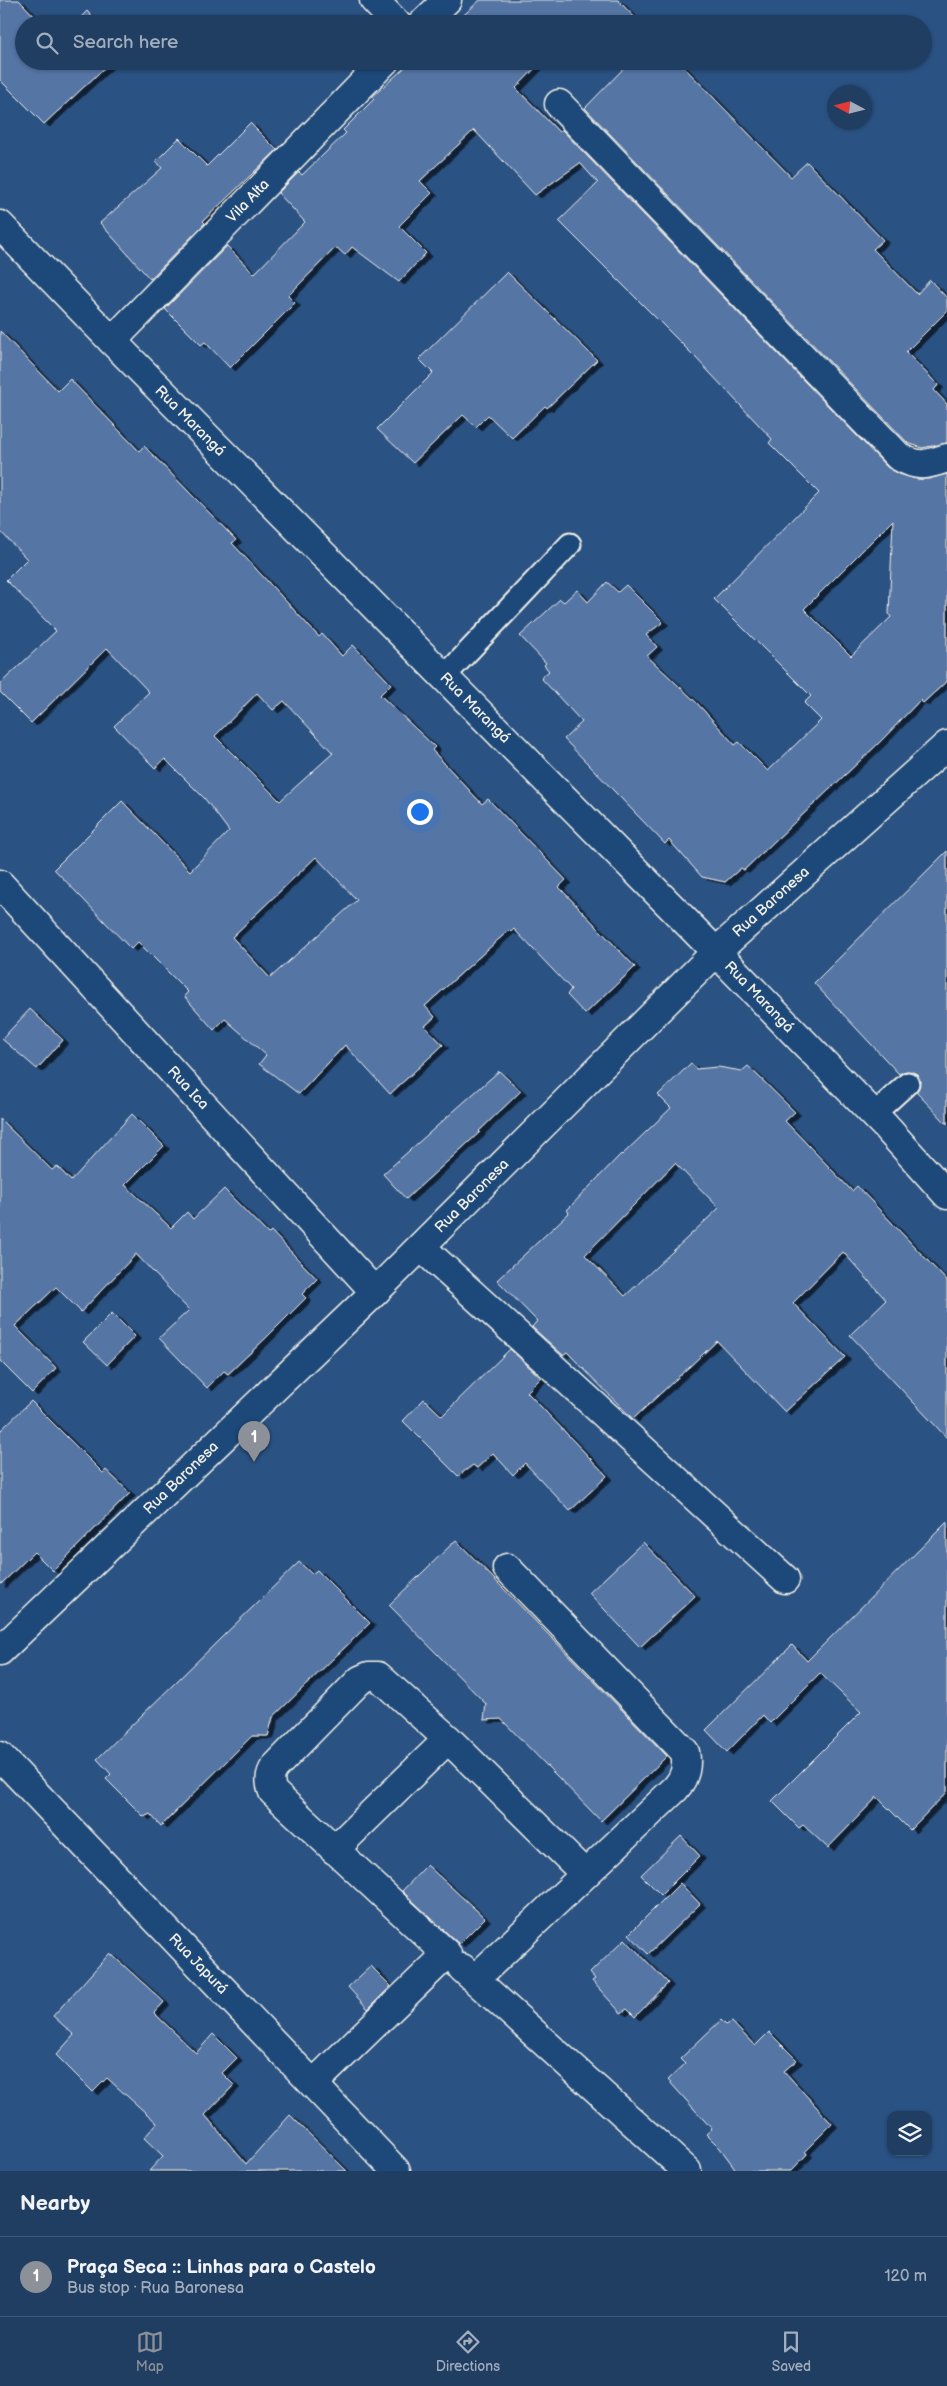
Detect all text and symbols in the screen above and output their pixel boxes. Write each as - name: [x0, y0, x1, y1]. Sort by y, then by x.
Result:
- search box: [15, 15, 932, 70]
- icon: search: [33, 29, 61, 57]
- text: Search here: [73, 31, 178, 54]
- north arrow: [827, 85, 872, 130]
- street label: Vila Alta: [223, 175, 273, 227]
- street label: Rua Marangá: [151, 382, 229, 460]
- street label: Rua Marangá: [436, 669, 514, 747]
- your location: [407, 799, 433, 825]
- street label: Rua Baronesa: [729, 862, 813, 942]
- street label: Rua Marangá: [720, 957, 798, 1037]
- street label: Rua Ica: [163, 1062, 213, 1114]
- street label: Rua Baronesa: [431, 1155, 513, 1237]
- pin: 1: [238, 1421, 270, 1462]
- street label: Rua Baronesa: [139, 1437, 223, 1519]
- street label: Rua Japurá: [164, 1930, 232, 1998]
- map controls: [887, 2111, 932, 2156]
- button: layers: [887, 2111, 932, 2156]
- text: Nearby: [20, 2191, 90, 2216]
- text: Praça Seca :: Linhas para o Castelo: [67, 2256, 376, 2279]
- text: 1: [33, 2267, 39, 2286]
- text: 120 m: [884, 2267, 927, 2286]
- text: Bus stop · Rua Baronesa: [67, 2279, 244, 2298]
- tab: Map: [136, 2328, 164, 2375]
- tab: Directions: [436, 2328, 500, 2375]
- tab: Saved: [772, 2328, 811, 2375]

